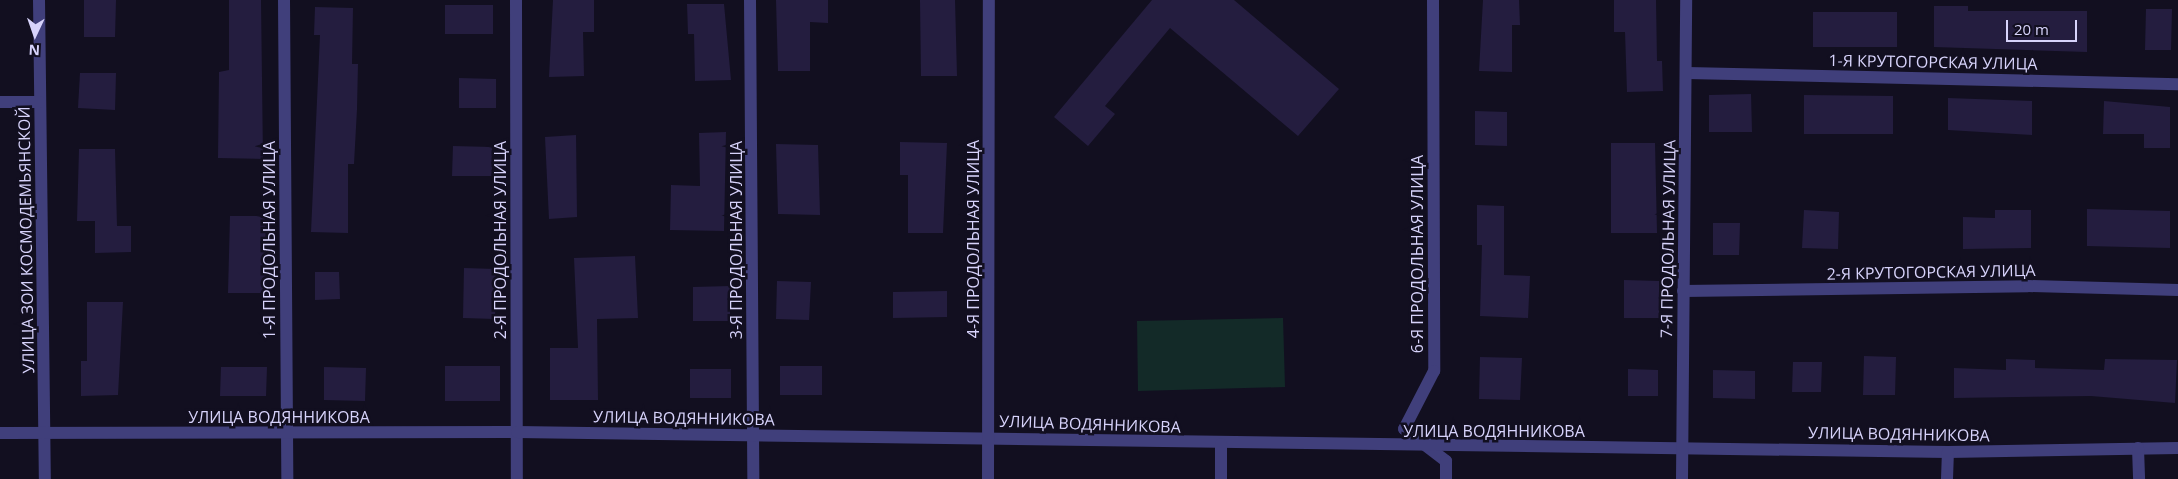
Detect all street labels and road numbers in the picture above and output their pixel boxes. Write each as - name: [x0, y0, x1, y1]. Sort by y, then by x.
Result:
- street label: 1-Я КРУТОГОРСКАЯ УЛИЦА: [1828, 51, 2038, 73]
- street label: УЛИЦА ЗОИ КОСМОДЕМЬЯНСКОЙ: [14, 106, 38, 374]
- street label: 4-Я ПРОДОЛЬНАЯ УЛИЦА: [963, 140, 983, 338]
- street label: 7-Я ПРОДОЛЬНАЯ УЛИЦА: [1657, 140, 1679, 338]
- street label: 1-Я ПРОДОЛЬНАЯ УЛИЦА: [259, 141, 279, 339]
- street label: 2-Я ПРОДОЛЬНАЯ УЛИЦА: [490, 141, 510, 339]
- street label: 3-Я ПРОДОЛЬНАЯ УЛИЦА: [726, 141, 746, 339]
- street label: 6-Я ПРОДОЛЬНАЯ УЛИЦА: [1407, 155, 1427, 353]
- street label: 2-Я КРУТОГОРСКАЯ УЛИЦА: [1826, 261, 2036, 283]
- street label: УЛИЦА ВОДЯННИКОВА: [188, 407, 370, 427]
- street label: УЛИЦА ВОДЯННИКОВА: [593, 407, 775, 429]
- street label: УЛИЦА ВОДЯННИКОВА: [999, 411, 1181, 437]
- street label: УЛИЦА ВОДЯННИКОВА: [1403, 421, 1585, 441]
- street label: УЛИЦА ВОДЯННИКОВА: [1808, 423, 1990, 445]

